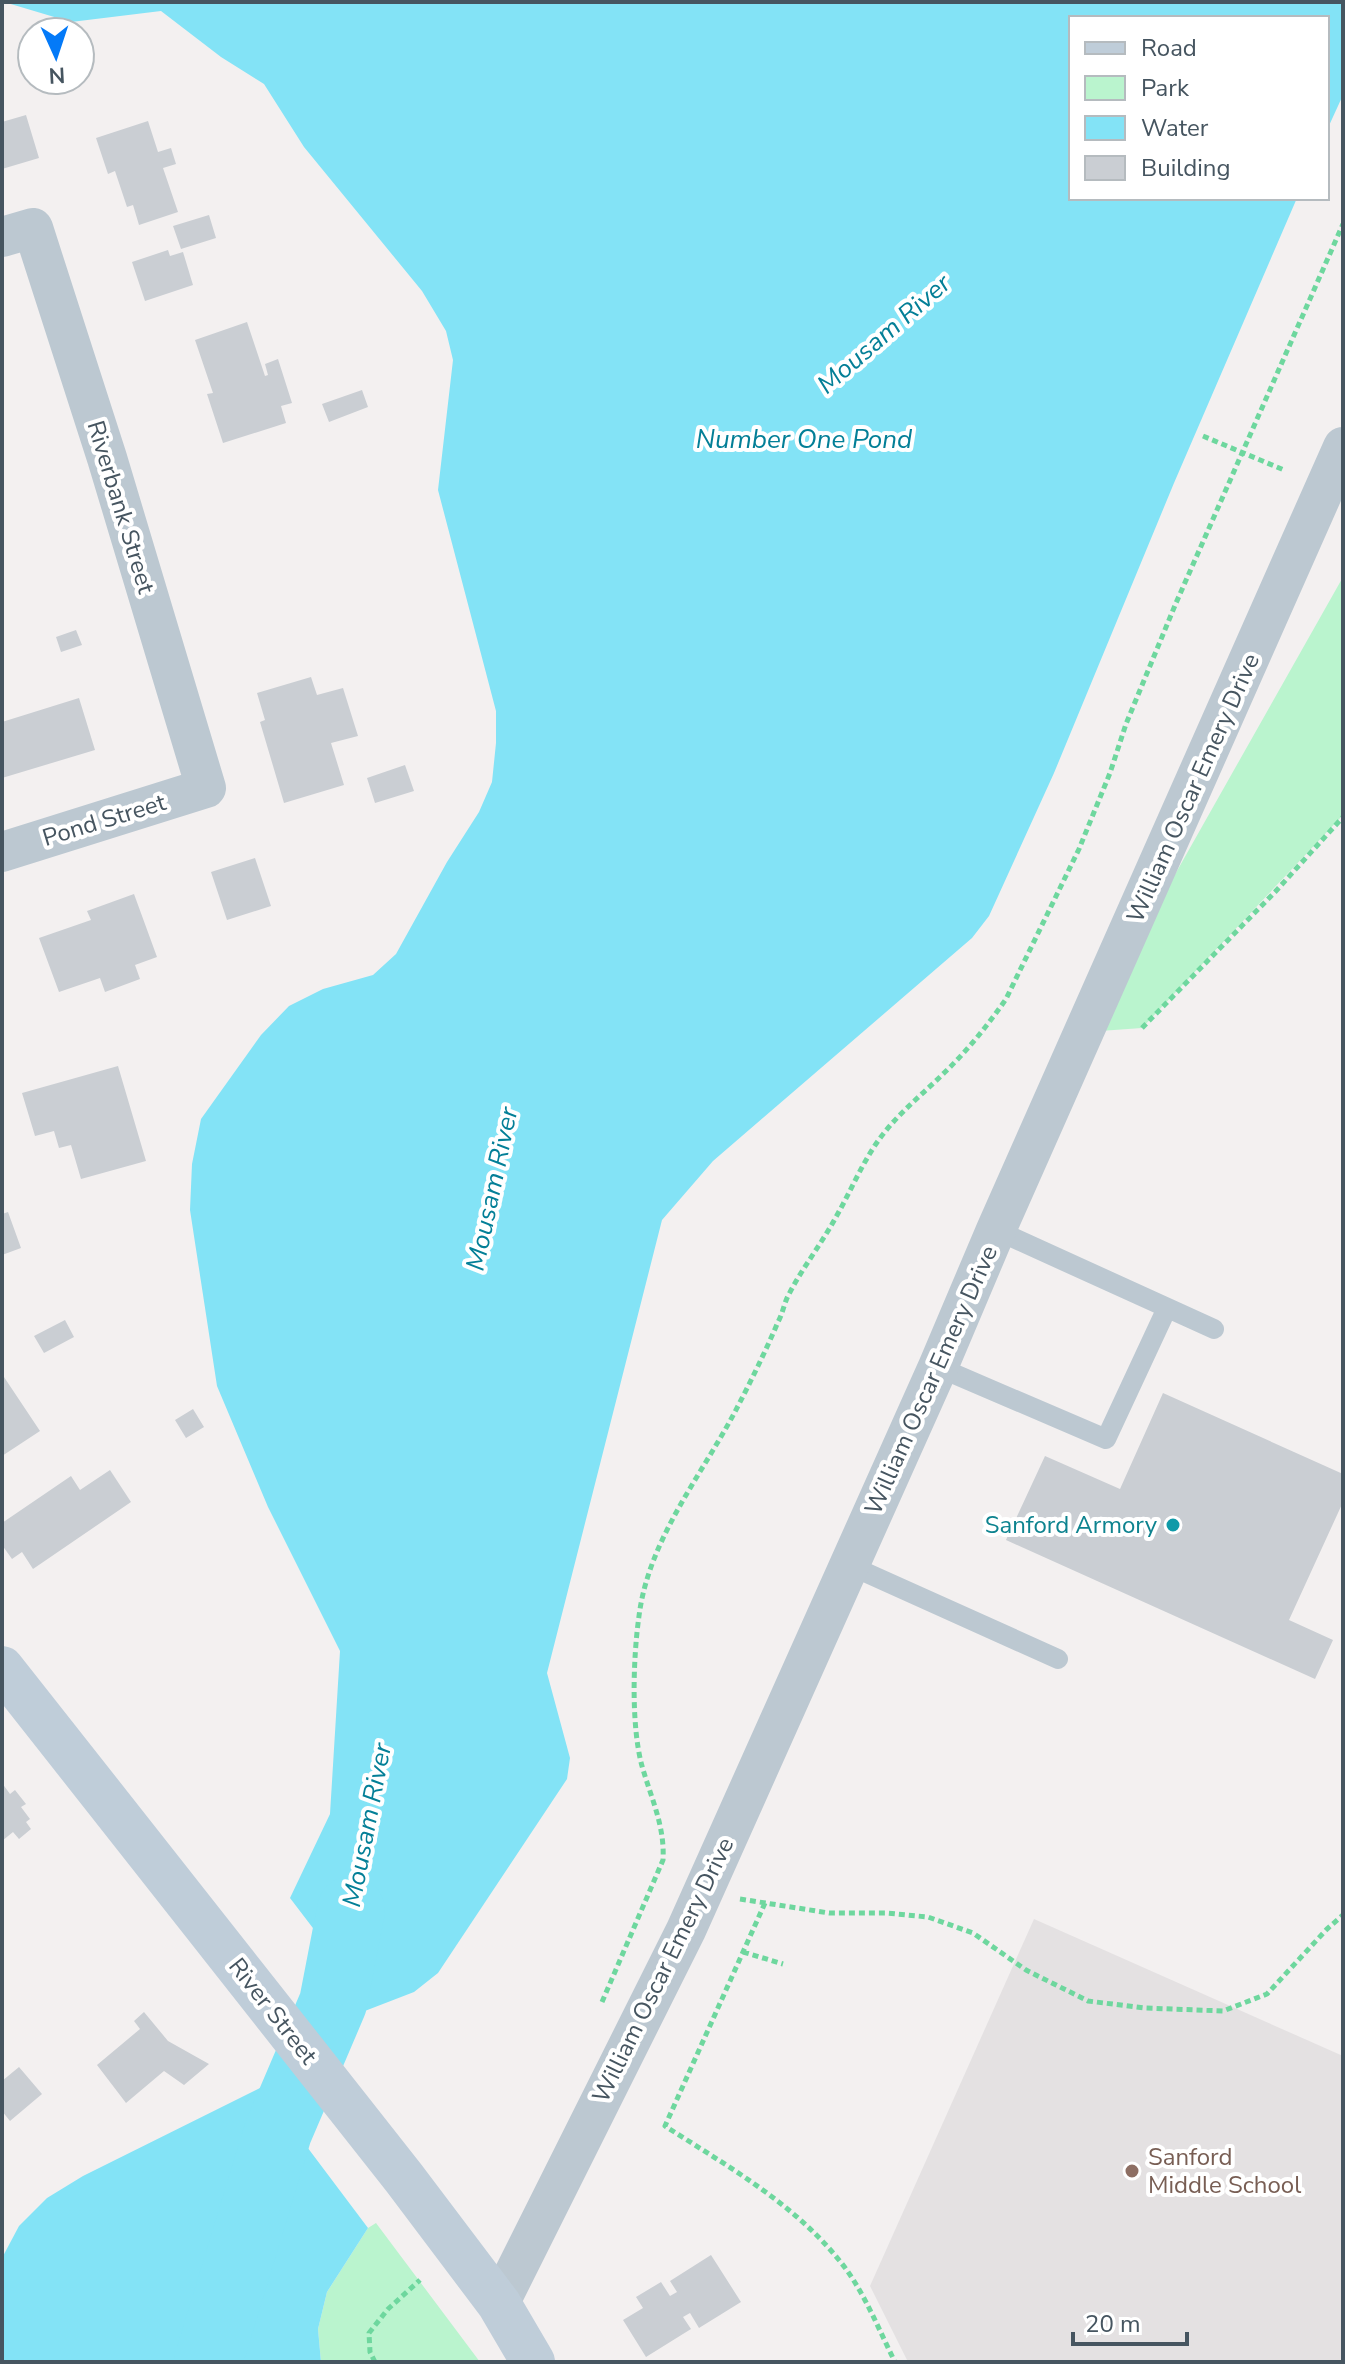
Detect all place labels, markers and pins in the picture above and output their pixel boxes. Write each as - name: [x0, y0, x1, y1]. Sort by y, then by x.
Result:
- place label: Sanford Armory: [985, 1509, 1158, 1541]
- marker: Sanford Armory: [1164, 1516, 1182, 1534]
- place label: Sanford Middle School: [1148, 2141, 1301, 2201]
- marker: Sanford Middle School: [1123, 2162, 1141, 2180]

